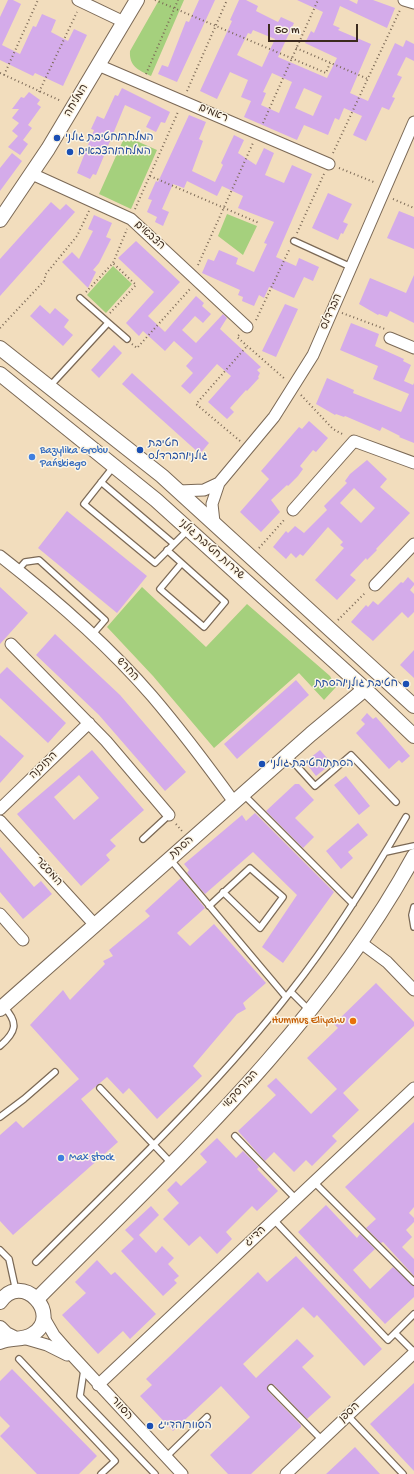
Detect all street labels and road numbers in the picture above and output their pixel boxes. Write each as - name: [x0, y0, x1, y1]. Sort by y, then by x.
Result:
- street label: המליחה: [62, 82, 92, 120]
- street label: ראמים: [196, 102, 230, 126]
- street label: הצבאים: [131, 219, 167, 253]
- street label: הברדלס: [318, 292, 346, 332]
- street label: שדרות חטיבת גולני: [175, 517, 247, 583]
- street label: החרש: [113, 656, 141, 684]
- street label: התוכנה: [27, 749, 61, 783]
- street label: הסתת: [167, 834, 197, 862]
- street label: המסגר: [31, 855, 65, 889]
- street label: הבורסקאי: [220, 1068, 262, 1112]
- street label: הדייג: [243, 1224, 269, 1250]
- street label: הסוור: [107, 1395, 135, 1423]
- street label: הספן: [337, 1400, 363, 1426]

